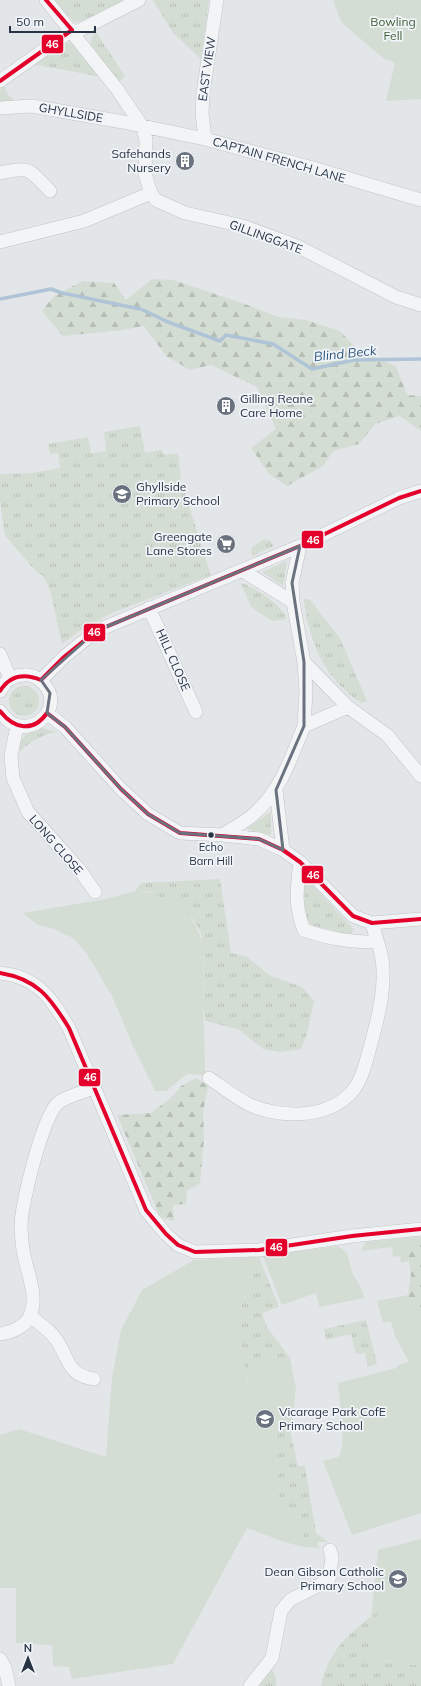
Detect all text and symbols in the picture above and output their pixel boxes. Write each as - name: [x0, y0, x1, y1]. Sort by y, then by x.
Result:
- scale bar: [10, 8, 95, 34]
- text: 50 m: [16, 14, 44, 29]
- park label: Bowling Fell: [370, 14, 416, 43]
- line badge: 46: [41, 34, 64, 54]
- street label: EAST VIEW: [195, 36, 218, 102]
- text: 46: [45, 37, 59, 51]
- street label: GHYLLSIDE: [38, 99, 104, 126]
- street label: CAPTAIN FRENCH LANE: [211, 133, 347, 186]
- place label: Safehands Nursery: [111, 146, 172, 175]
- building icon: Safehands Nursery: [174, 150, 196, 172]
- street label: GILLINGGATE: [228, 216, 305, 257]
- water label: Blind Beck: [313, 342, 377, 364]
- place label: Gilling Reane Care Home: [240, 391, 313, 420]
- building icon: Gilling Reane Care Home: [215, 395, 237, 417]
- place label: Ghyllside Primary School: [136, 479, 220, 508]
- school or university icon: Ghyllside Primary School: [111, 483, 133, 505]
- place label: Greengate Lane Stores: [146, 529, 212, 558]
- line badge: 46: [301, 530, 324, 549]
- supermarket icon: Greengate Lane Stores: [215, 533, 237, 555]
- text: 46: [306, 533, 320, 547]
- line badge: 46: [83, 623, 106, 642]
- text: 46: [87, 625, 101, 639]
- street label: HILL CLOSE: [153, 626, 194, 693]
- street label: LONG CLOSE: [26, 812, 86, 878]
- marker: Echo Barn Hill: [206, 830, 216, 840]
- place label: Echo Barn Hill: [189, 840, 233, 868]
- line badge: 46: [301, 865, 324, 884]
- text: 46: [306, 868, 320, 882]
- line badge: 46: [78, 1068, 101, 1087]
- text: 46: [83, 1070, 97, 1084]
- line badge: 46: [265, 1238, 288, 1257]
- text: 46: [269, 1240, 283, 1254]
- place label: Vicarage Park CofE Primary School: [279, 1404, 386, 1433]
- school or university icon: Vicarage Park CofE Primary School: [254, 1408, 276, 1430]
- place label: Dean Gibson Catholic Primary School: [264, 1564, 384, 1593]
- school or university icon: Dean Gibson Catholic Primary School: [387, 1568, 409, 1590]
- north arrow: [8, 1638, 48, 1678]
- text: N: [24, 1641, 32, 1655]

